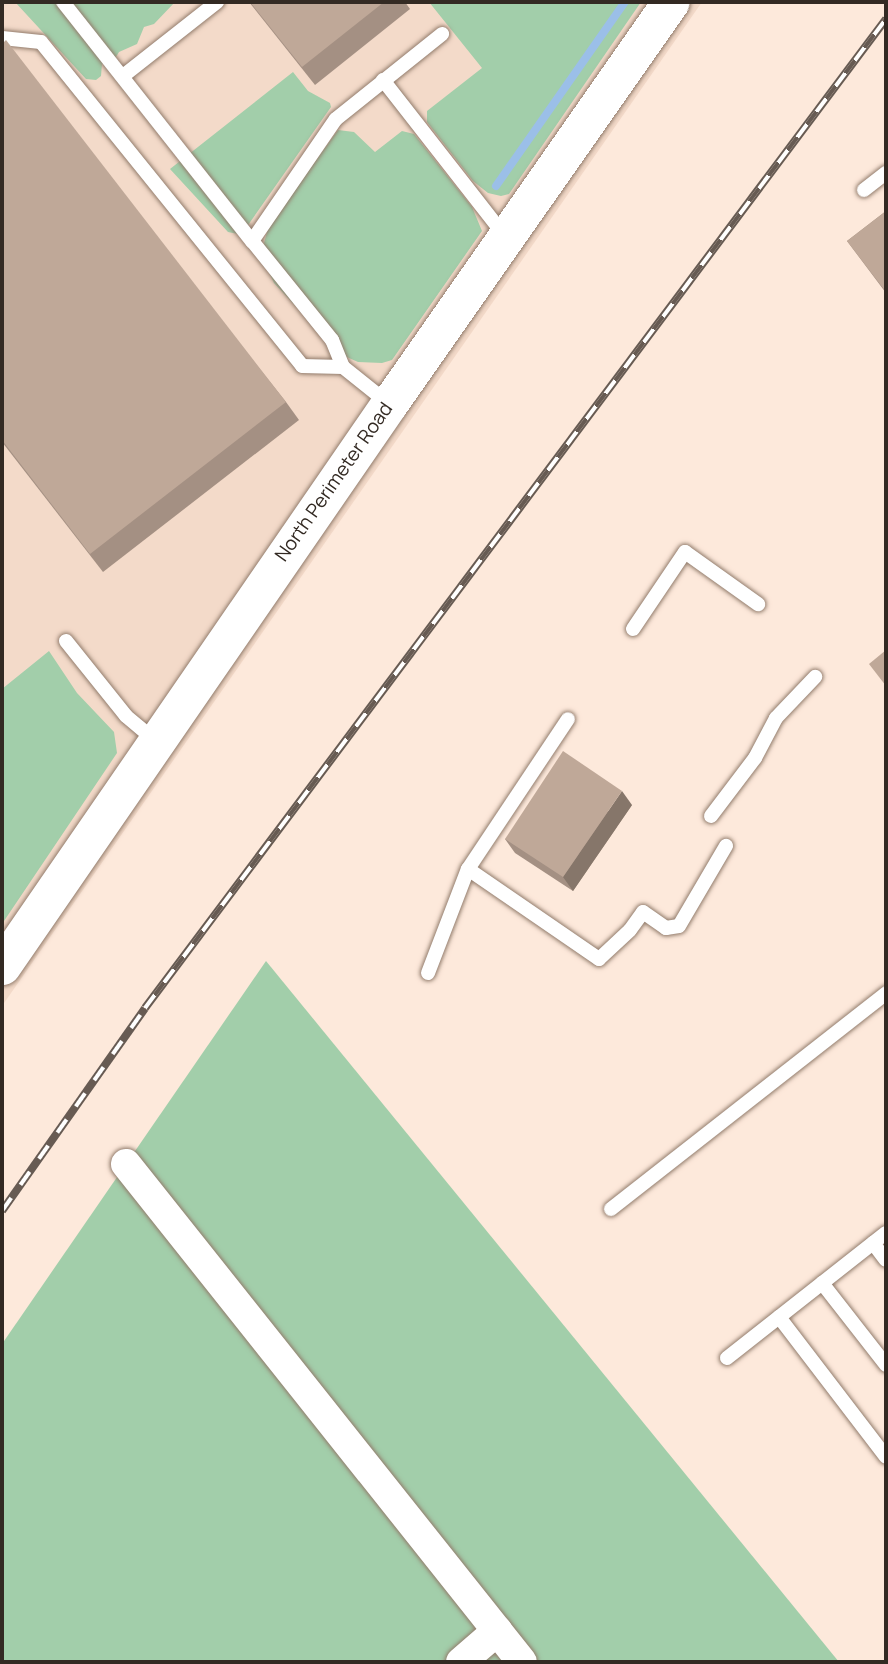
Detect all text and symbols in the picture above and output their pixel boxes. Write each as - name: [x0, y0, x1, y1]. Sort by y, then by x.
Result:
- street label: North Perimeter Road: [271, 398, 397, 566]

